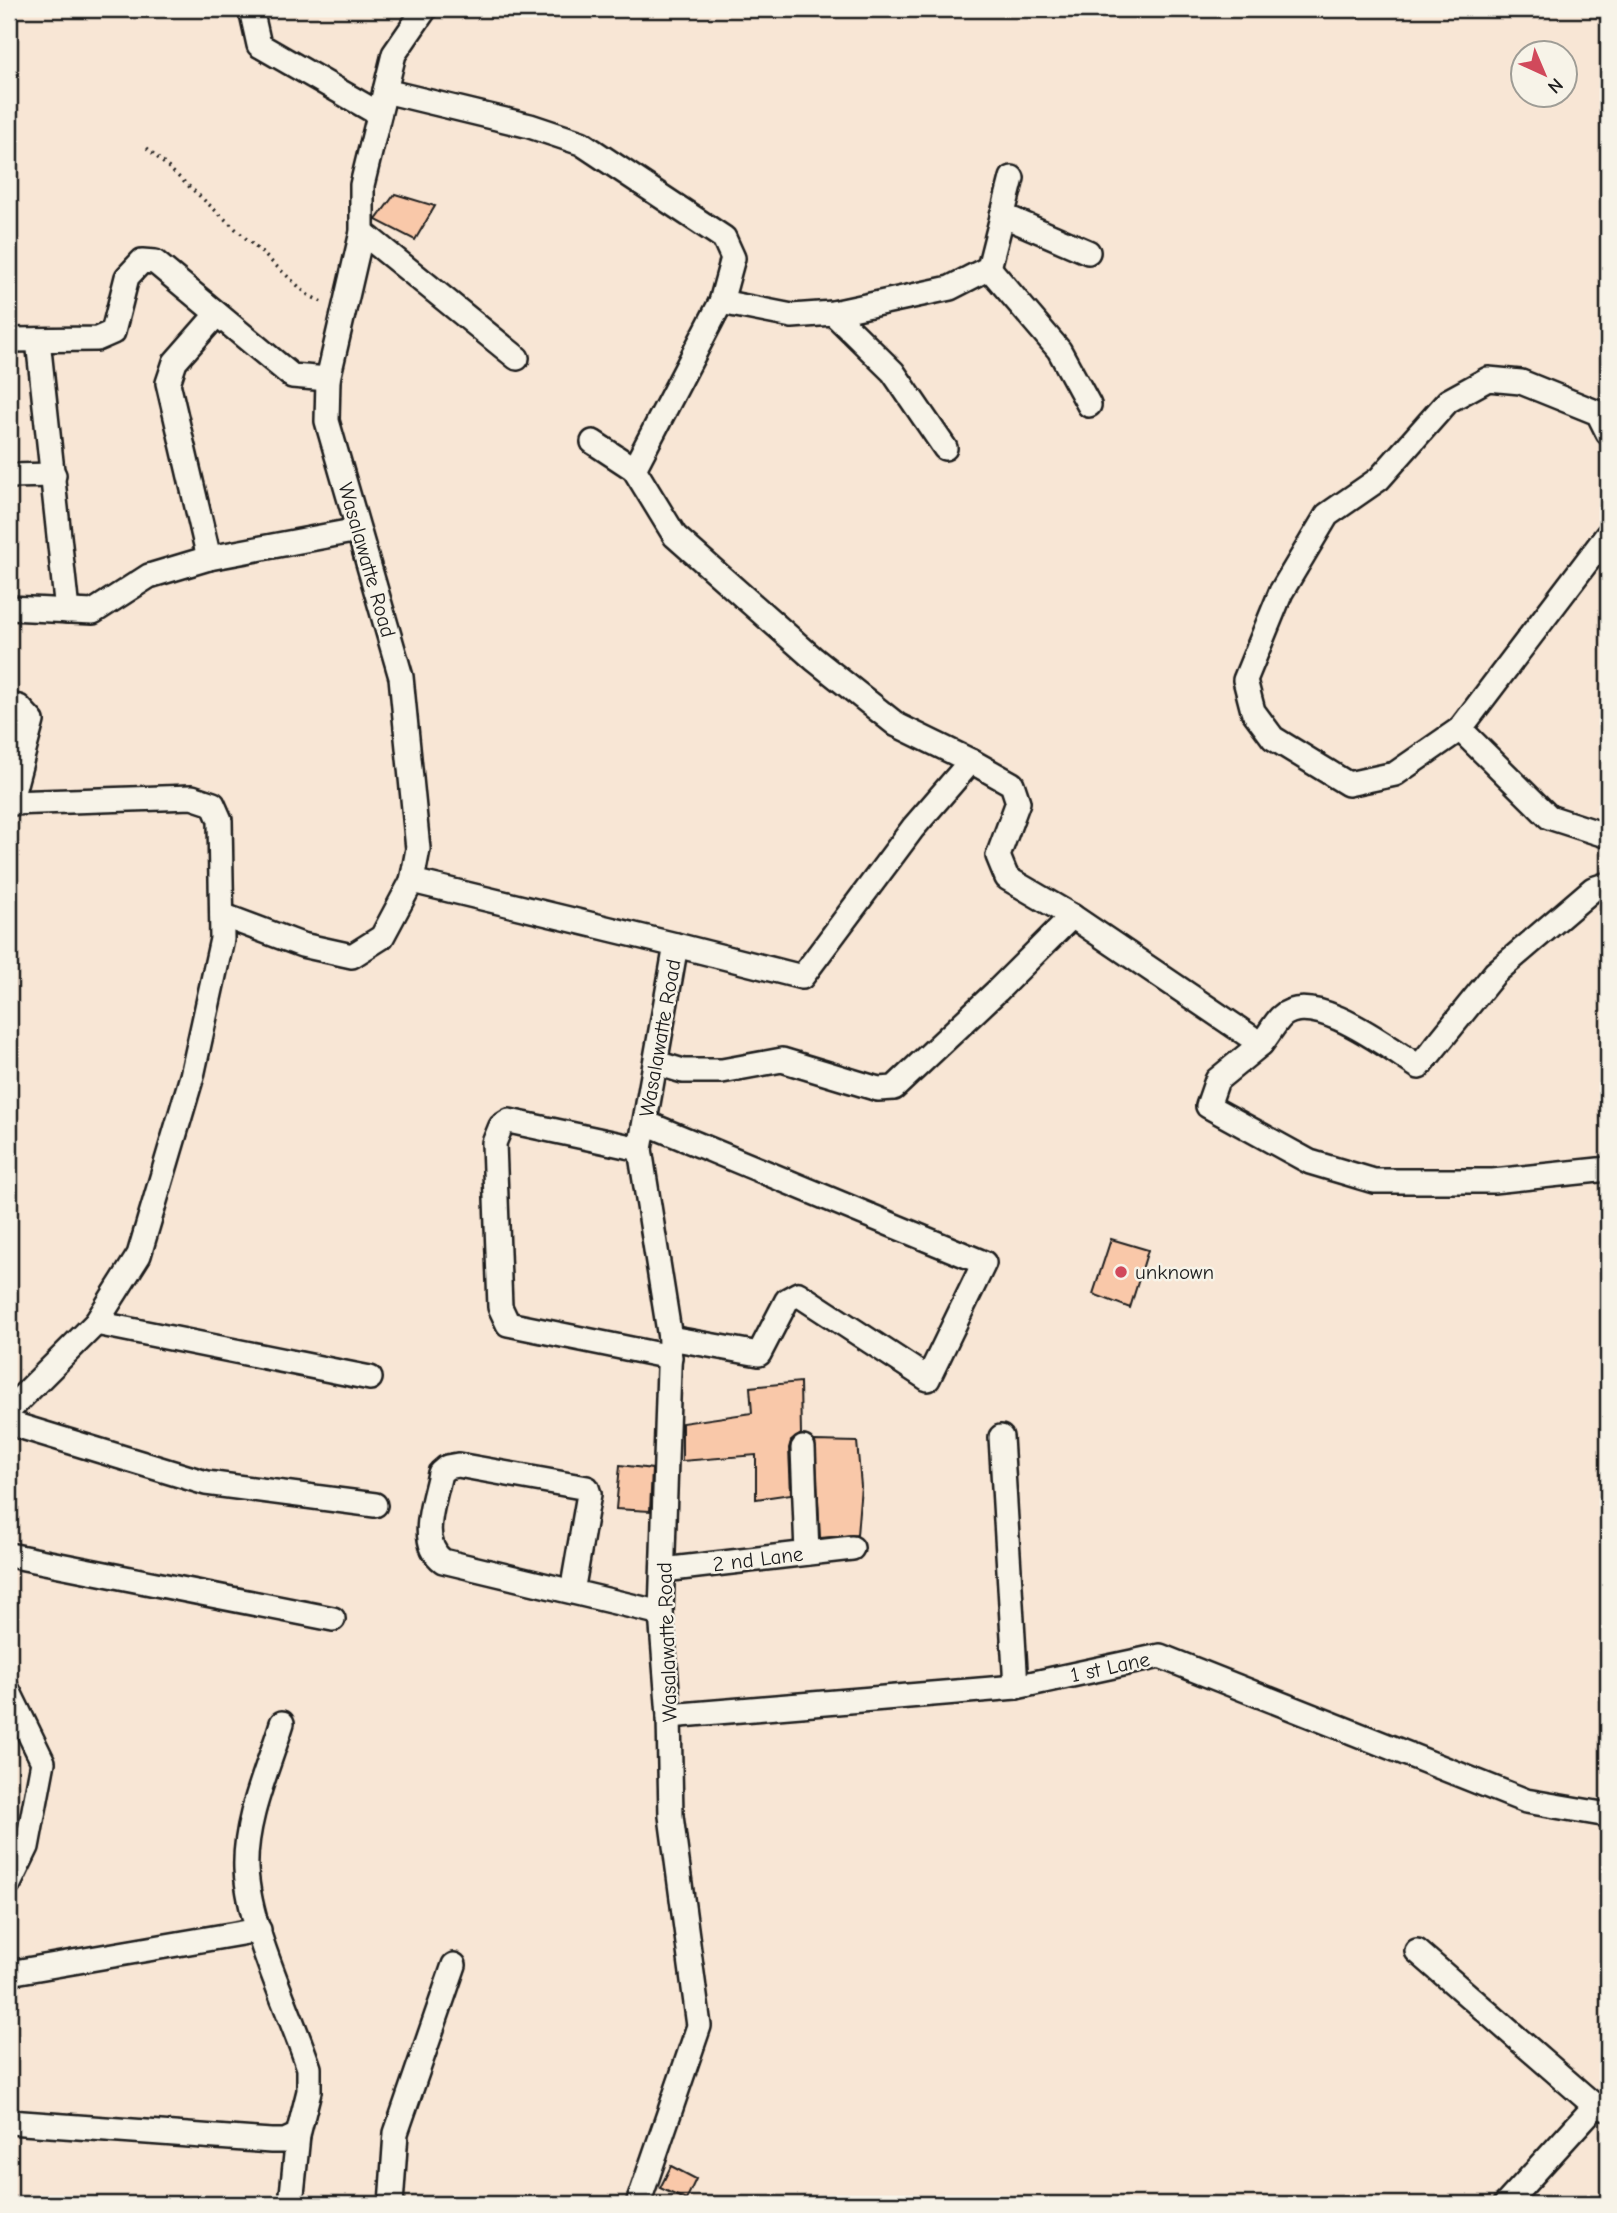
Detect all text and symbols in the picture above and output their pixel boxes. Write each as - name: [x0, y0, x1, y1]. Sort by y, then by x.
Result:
- north arrow: [1508, 38, 1578, 108]
- text: N: [1543, 73, 1567, 98]
- street label: Wasalawatte Road: [333, 480, 401, 640]
- street label: Wasalawatte Road: [634, 957, 686, 1119]
- place label: unknown: [1135, 1260, 1214, 1284]
- marker: unknown: [1113, 1264, 1129, 1280]
- street label: 2 nd Lane: [711, 1542, 805, 1576]
- street label: Wasalawatte Road: [652, 1562, 682, 1722]
- street label: 1 st Lane: [1068, 1647, 1152, 1687]

